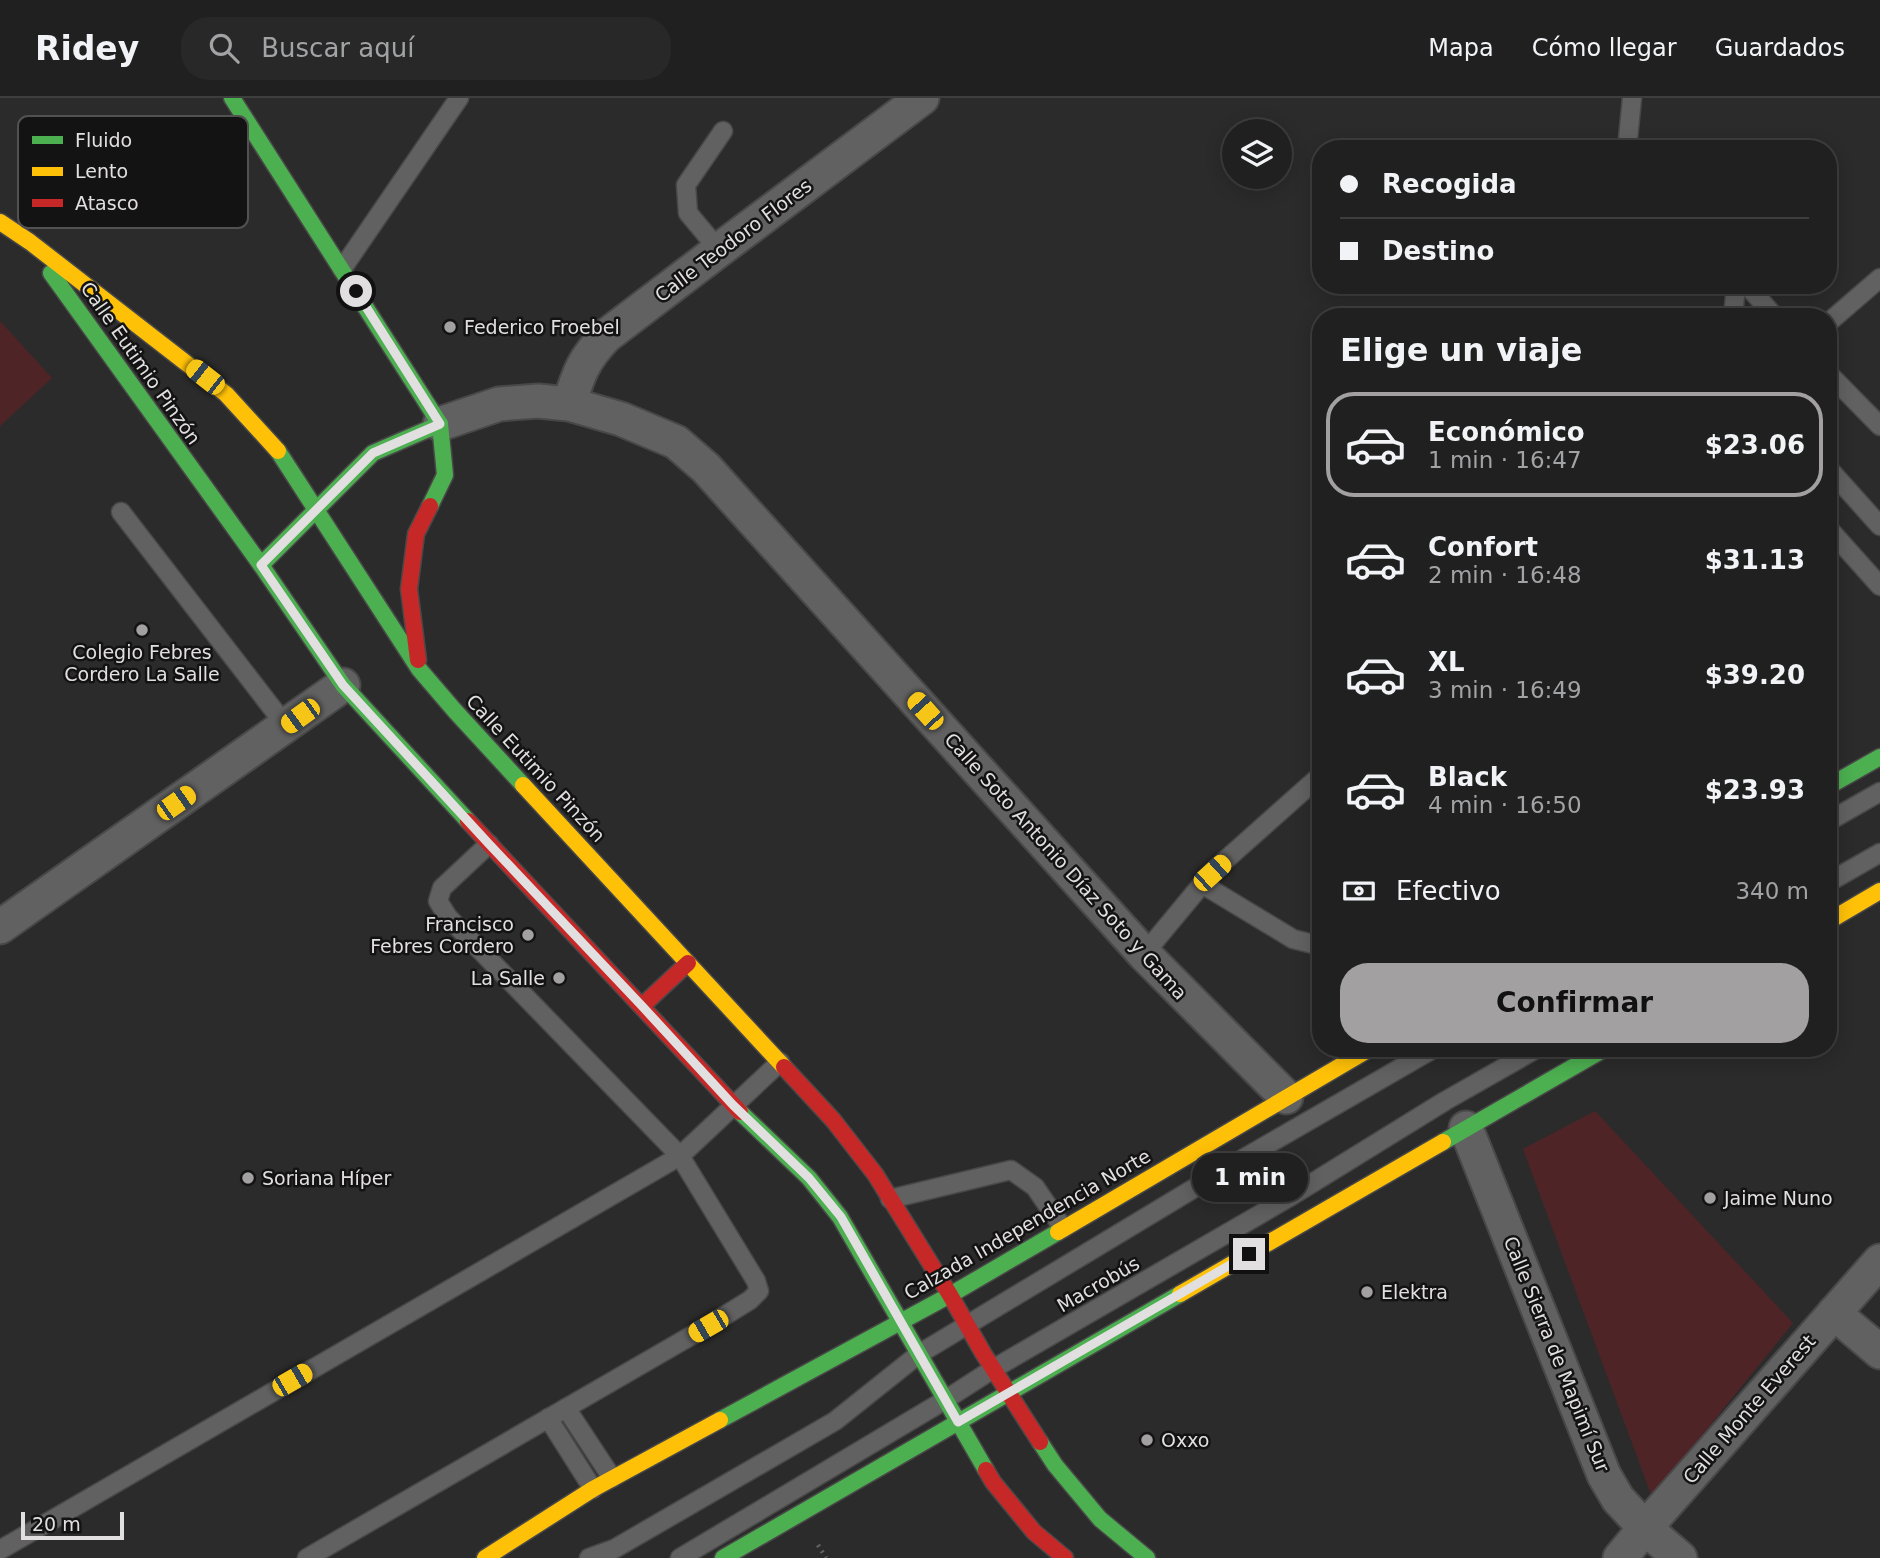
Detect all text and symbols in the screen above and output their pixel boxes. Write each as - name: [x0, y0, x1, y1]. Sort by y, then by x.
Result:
- search box: [181, 17, 671, 80]
- text: Ridey: [35, 29, 139, 68]
- icon: search: [205, 29, 243, 67]
- text: Buscar aquí: [261, 33, 414, 63]
- text: Mapa: [1428, 34, 1494, 62]
- text: Cómo llegar: [1532, 34, 1677, 62]
- text: Guardados: [1715, 34, 1845, 62]
- legend: [18, 116, 248, 228]
- map controls: [1222, 119, 1292, 189]
- button: layers: [1222, 119, 1292, 189]
- text: Fluido: [75, 129, 132, 151]
- text: Lento: [75, 160, 128, 182]
- text: Recogida: [1382, 169, 1517, 199]
- street label: Calle Teodoro Flores: [650, 174, 816, 306]
- text: Atasco: [75, 192, 139, 214]
- text: Destino: [1382, 236, 1494, 266]
- route start: [340, 275, 372, 307]
- street label: Calle Eutimio Pinzón: [77, 277, 205, 449]
- place label: Federico Froebel: [464, 316, 620, 338]
- marker: Federico Froebel: [442, 319, 458, 335]
- text: Elige un viaje: [1340, 331, 1582, 369]
- car: [182, 356, 229, 398]
- icon: car: [1344, 413, 1407, 476]
- text: Económico: [1428, 417, 1585, 447]
- text: $23.06: [1705, 430, 1805, 460]
- text: 1 min · 16:47: [1428, 447, 1582, 473]
- icon: car: [1344, 528, 1407, 591]
- text: Confort: [1428, 532, 1538, 562]
- text: $31.13: [1705, 545, 1805, 575]
- text: 2 min · 16:48: [1428, 562, 1582, 588]
- marker: Colegio Febres Cordero La Salle: [134, 622, 150, 638]
- place label: Colegio Febres Cordero La Salle: [64, 641, 220, 685]
- icon: car: [1344, 643, 1407, 706]
- text: XL: [1428, 647, 1465, 677]
- text: $39.20: [1705, 660, 1805, 690]
- text: 3 min · 16:49: [1428, 677, 1582, 703]
- car: [904, 688, 947, 734]
- street label: Calle Eutimio Pinzón: [462, 690, 610, 846]
- car: [277, 695, 324, 737]
- street label: Calle Soto Antonio Díaz Soto y Gama: [940, 728, 1192, 1004]
- icon: car: [1344, 758, 1407, 821]
- text: Black: [1428, 762, 1507, 792]
- text: $23.93: [1705, 775, 1805, 805]
- car: [153, 782, 200, 824]
- text: 4 min · 16:50: [1428, 792, 1582, 818]
- car: [1190, 851, 1235, 895]
- icon: cash: [1340, 872, 1378, 910]
- text: Efectivo: [1396, 876, 1501, 906]
- text: 340 m: [1735, 878, 1809, 904]
- place label: Francisco Febres Cordero: [370, 913, 514, 957]
- marker: Francisco Febres Cordero: [520, 927, 536, 943]
- button: Confirmar: [1340, 963, 1809, 1043]
- place label: La Salle: [471, 967, 545, 989]
- marker: La Salle: [551, 970, 567, 986]
- street label: Calzada Independencia Norte: [900, 1144, 1154, 1304]
- callout: 1 min: [1191, 1152, 1307, 1202]
- text: 1 min: [1214, 1164, 1286, 1190]
- place label: Soriana Híper: [262, 1167, 391, 1189]
- marker: Soriana Híper: [240, 1170, 256, 1186]
- place label: Jaime Nuno: [1723, 1187, 1833, 1209]
- marker: Jaime Nuno: [1702, 1190, 1718, 1206]
- street label: Calle Sierra de Mapimí Sur: [1500, 1233, 1614, 1475]
- route end: [1233, 1238, 1265, 1270]
- street label: Macrobús: [1053, 1252, 1143, 1316]
- place label: Elektra: [1381, 1281, 1448, 1303]
- marker: Elektra: [1359, 1284, 1375, 1300]
- car: [685, 1306, 732, 1346]
- street label: Calle Monte Everest: [1678, 1330, 1820, 1488]
- car: [269, 1360, 316, 1400]
- place label: Oxxo: [1161, 1429, 1209, 1451]
- marker: Oxxo: [1139, 1432, 1155, 1448]
- scale bar: [21, 1509, 124, 1541]
- text: 20 m: [32, 1513, 81, 1535]

